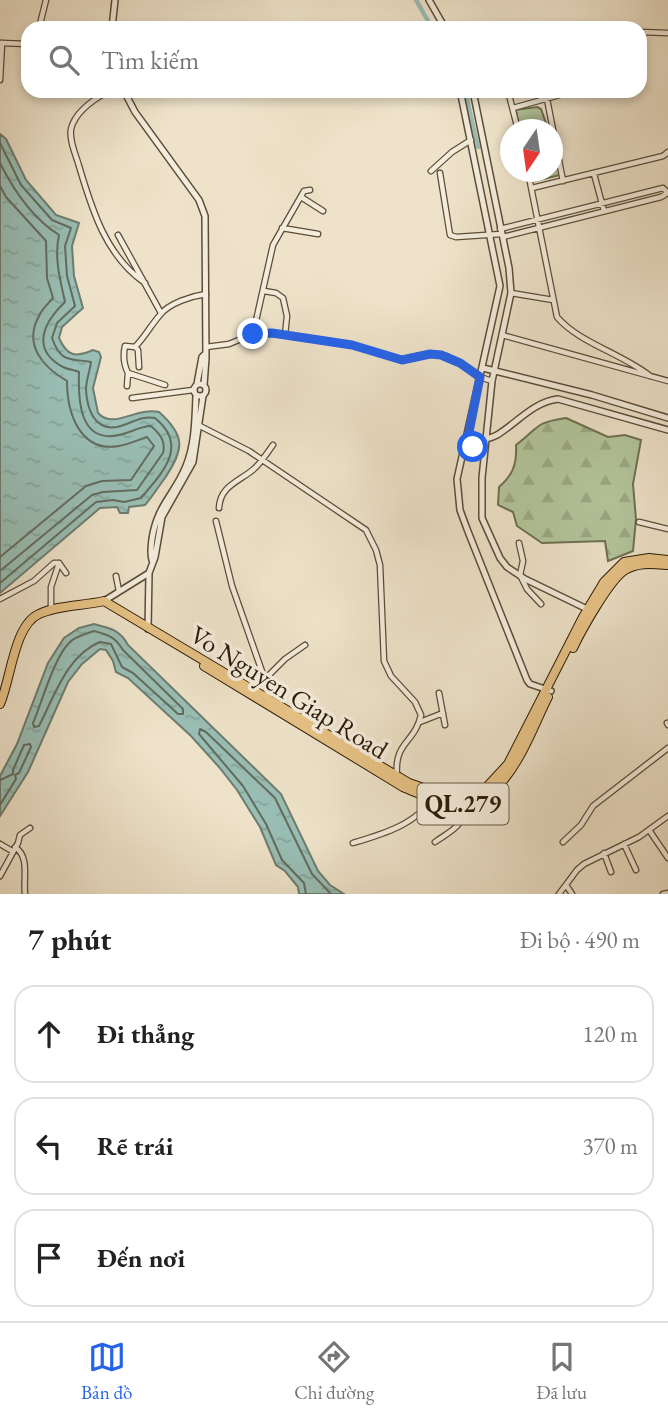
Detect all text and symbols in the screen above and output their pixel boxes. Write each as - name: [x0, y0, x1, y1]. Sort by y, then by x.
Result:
- search box: [21, 21, 647, 98]
- icon: search: [45, 41, 83, 79]
- text: Tìm kiếm: [101, 43, 199, 77]
- north arrow: [500, 119, 563, 182]
- route end: [237, 318, 268, 349]
- route start: [457, 431, 488, 462]
- street label: Vo Nguyen Giap Road: [184, 617, 395, 767]
- road number: QL.279: [418, 784, 508, 824]
- text: 7 phút: [28, 920, 112, 959]
- text: Đi bộ · 490 m: [520, 925, 640, 955]
- icon: ahead: [30, 1015, 68, 1053]
- text: Đi thẳng: [97, 1017, 194, 1051]
- text: 120 m: [582, 1019, 638, 1049]
- icon: left: [30, 1127, 68, 1165]
- text: Rẽ trái: [97, 1129, 173, 1163]
- text: 370 m: [582, 1131, 638, 1161]
- icon: arrive: [30, 1239, 68, 1277]
- text: Đến nơi: [97, 1241, 185, 1275]
- tab: Bản đồ: [81, 1338, 133, 1405]
- tab: Chỉ đường: [294, 1338, 374, 1405]
- tab: Đã lưu: [536, 1338, 587, 1405]

